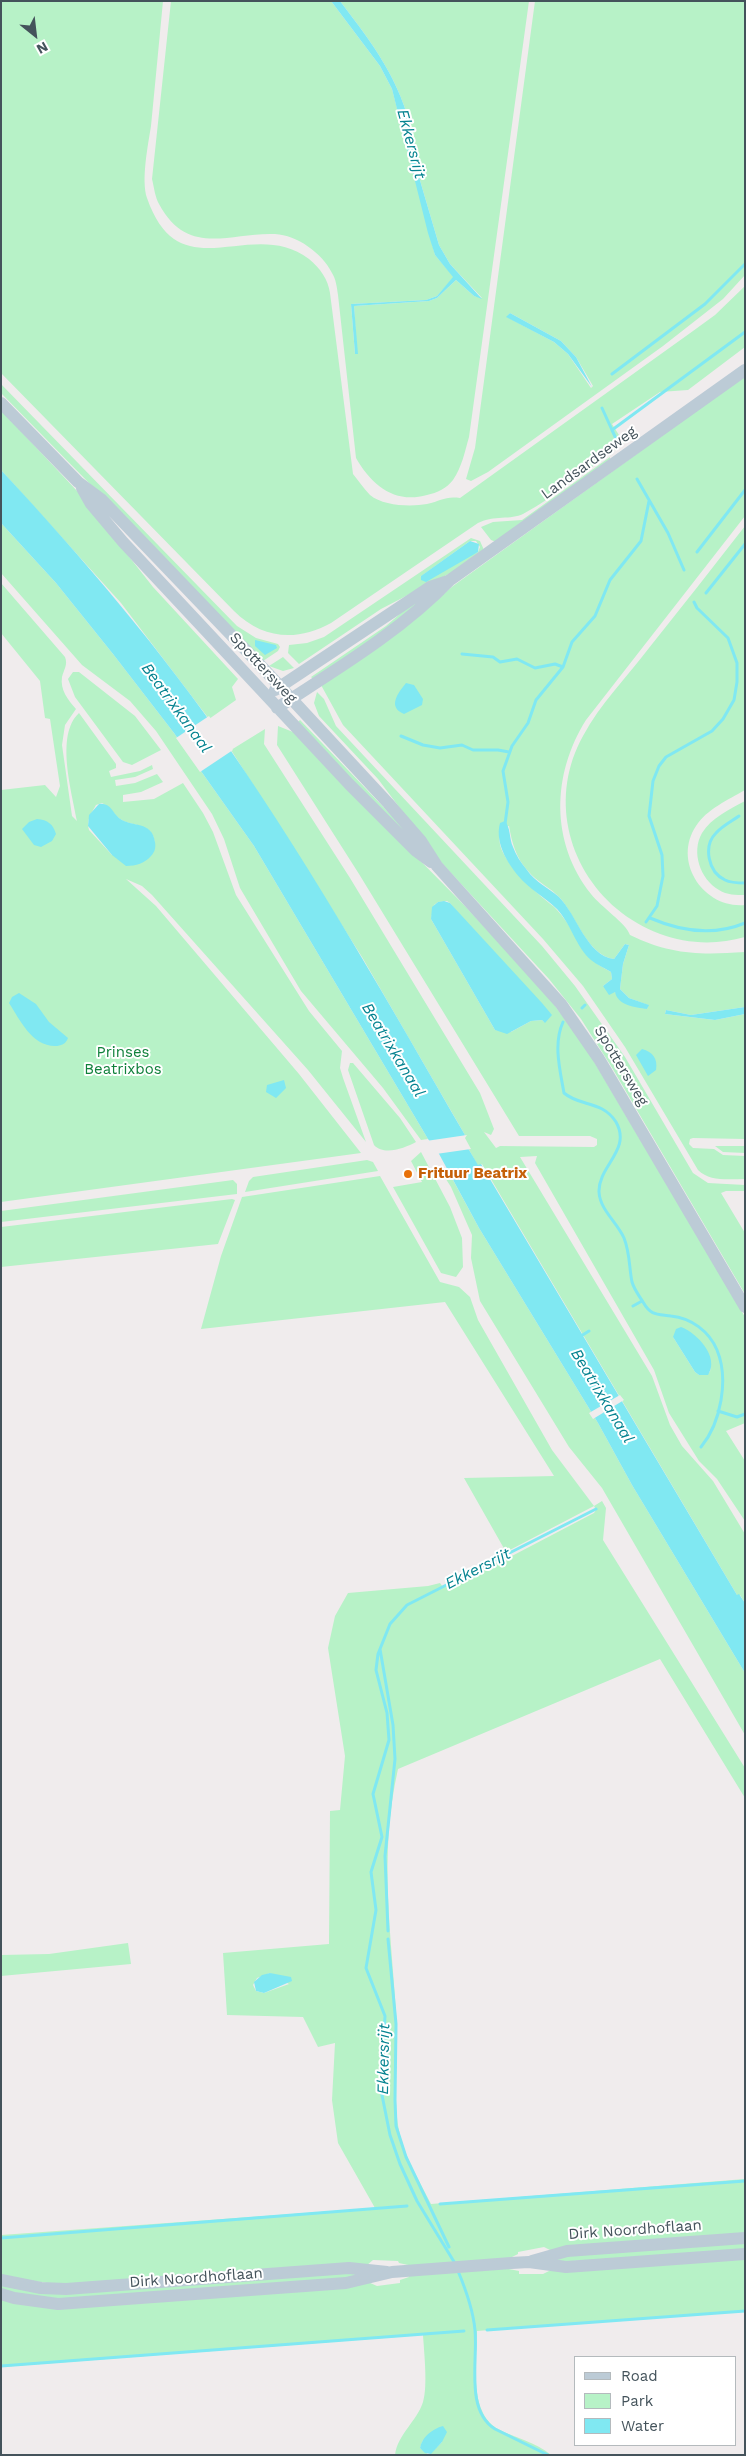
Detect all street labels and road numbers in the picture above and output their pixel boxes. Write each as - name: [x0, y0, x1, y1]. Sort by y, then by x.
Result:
- street label: Landsardseweg: [538, 422, 640, 504]
- street label: Spottersweg: [226, 629, 300, 707]
- street label: Spottersweg: [590, 1023, 652, 1109]
- street label: Dirk Noordhoflaan: [568, 2216, 702, 2244]
- street label: Dirk Noordhoflaan: [129, 2264, 263, 2292]

